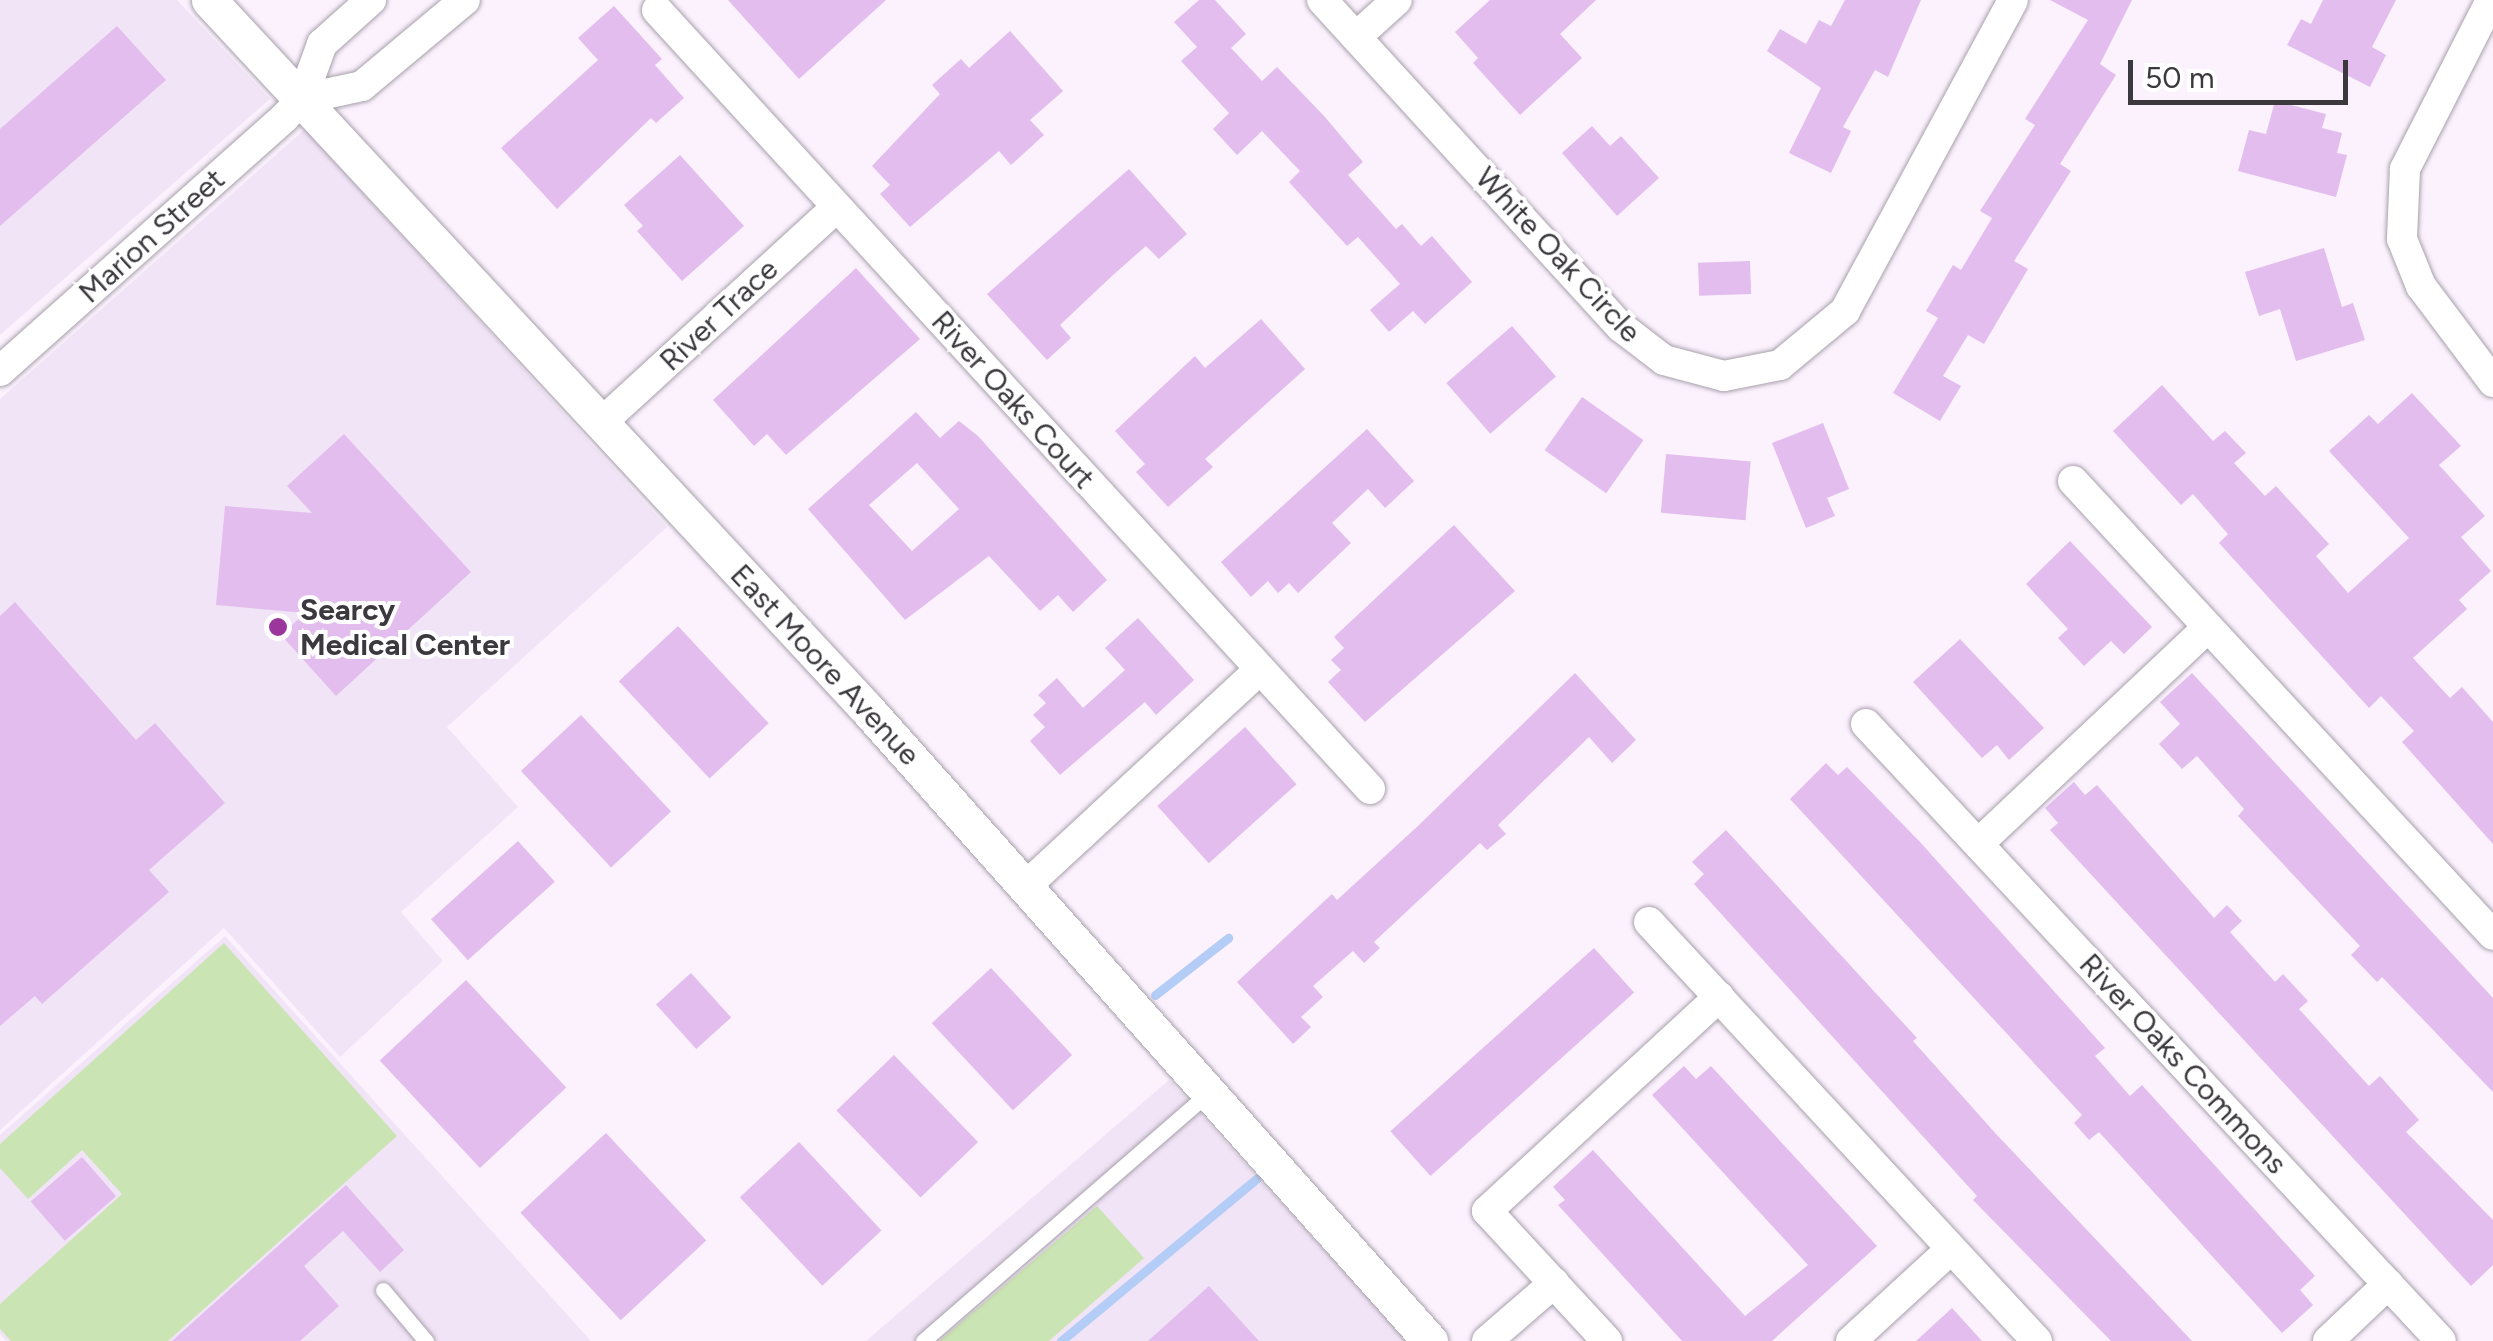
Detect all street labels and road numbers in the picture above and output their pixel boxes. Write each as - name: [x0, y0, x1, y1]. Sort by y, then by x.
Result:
- street label: White Oak Circle: [1468, 160, 1648, 350]
- street label: Marion Street: [72, 161, 232, 311]
- street label: River Trace: [653, 251, 785, 379]
- street label: River Oaks Court: [924, 304, 1102, 496]
- street label: East Moore Avenue: [723, 557, 927, 773]
- street label: River Oaks Commons: [2072, 947, 2294, 1181]

